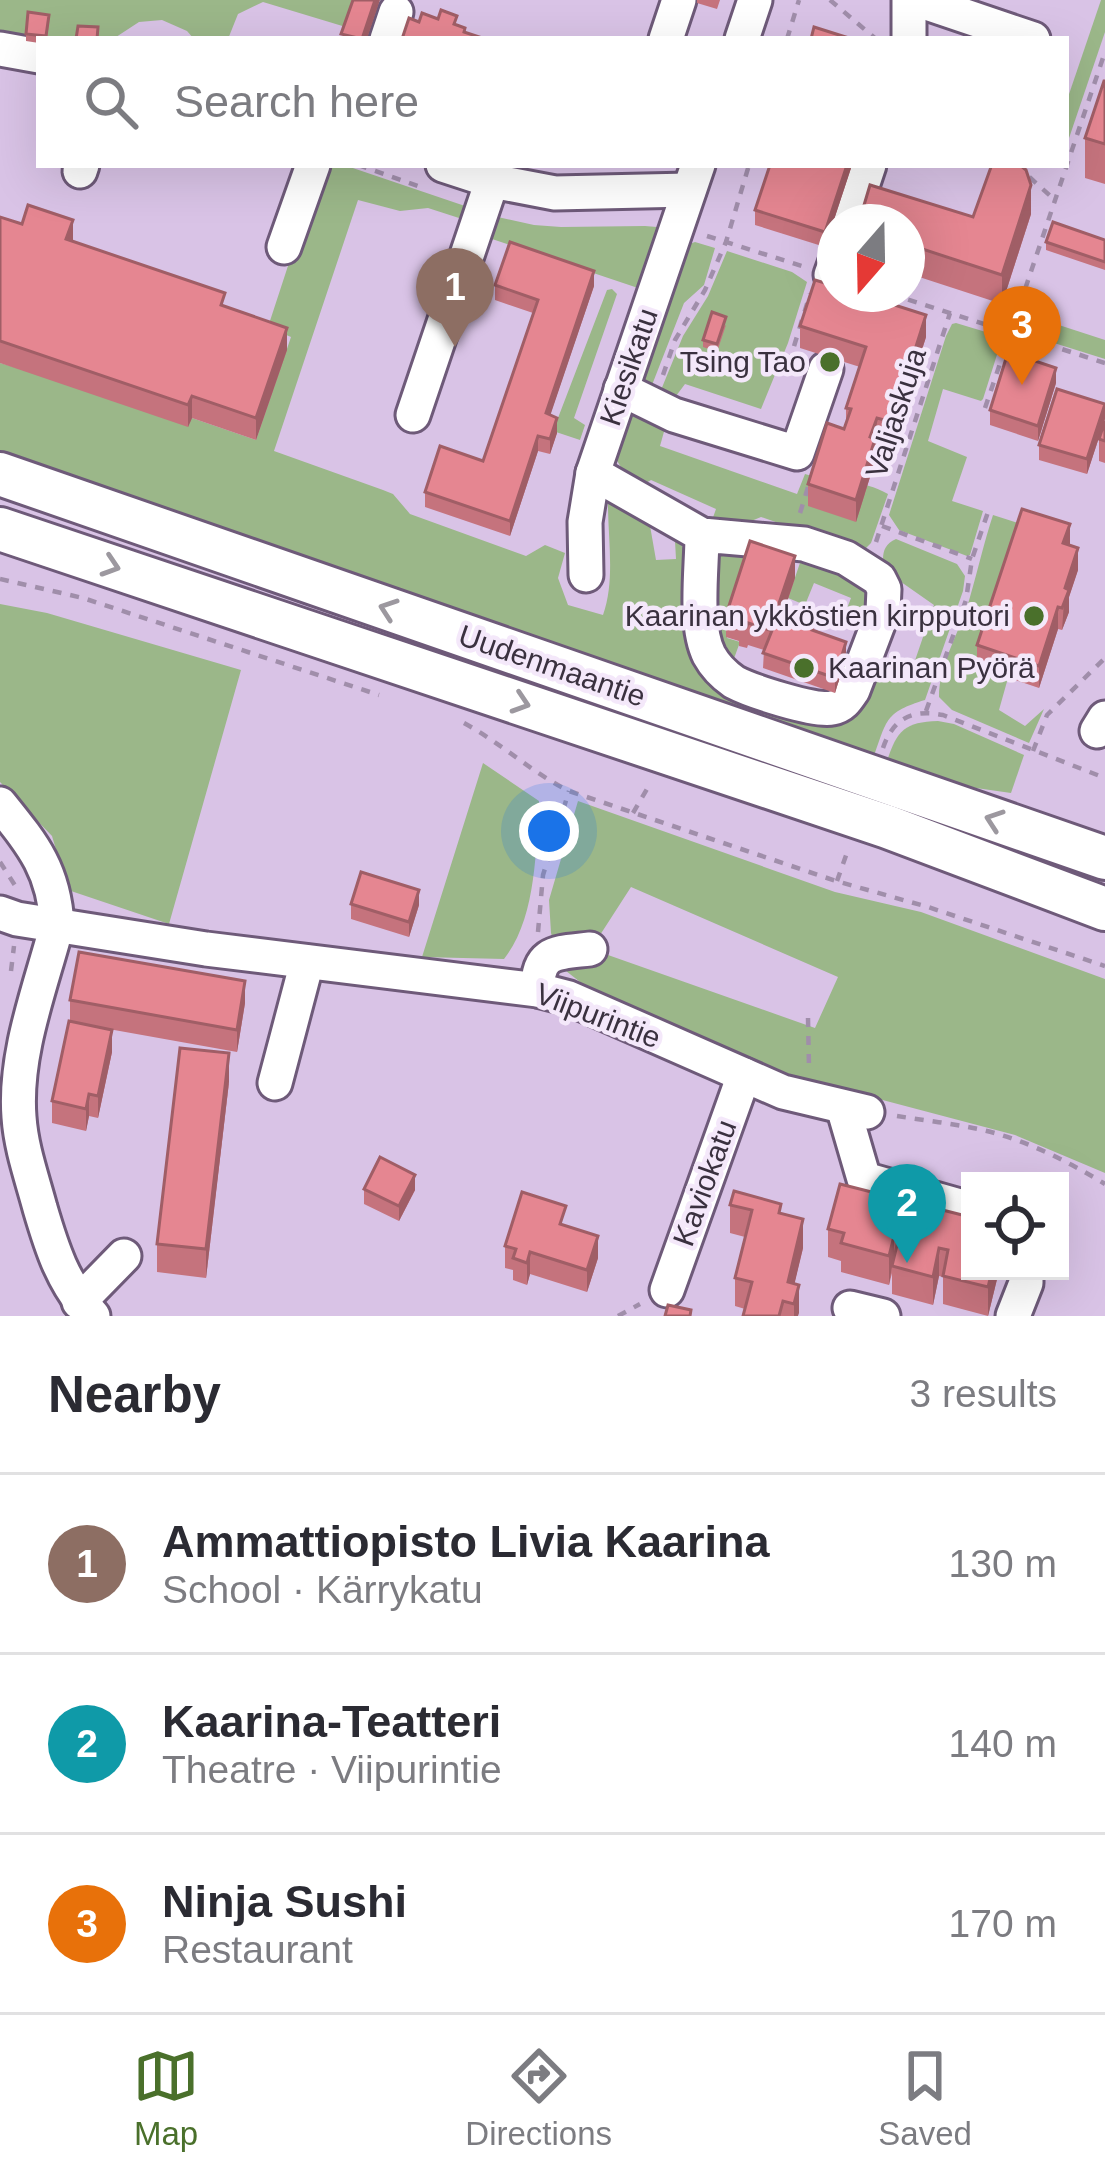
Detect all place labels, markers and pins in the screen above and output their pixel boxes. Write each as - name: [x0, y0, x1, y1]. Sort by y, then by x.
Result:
- pin: 1: [416, 248, 494, 347]
- pin: 3: [983, 286, 1061, 385]
- place label: Tsing Tao: [680, 345, 806, 378]
- marker: Tsing Tao: [817, 349, 843, 375]
- place label: Kaarinan ykköstien kirpputori: [625, 599, 1010, 632]
- marker: Kaarinan ykköstien kirpputori: [1021, 603, 1047, 629]
- place label: Kaarinan Pyörä: [828, 651, 1035, 684]
- marker: Kaarinan Pyörä: [791, 655, 817, 681]
- pin: 2: [868, 1164, 946, 1263]

